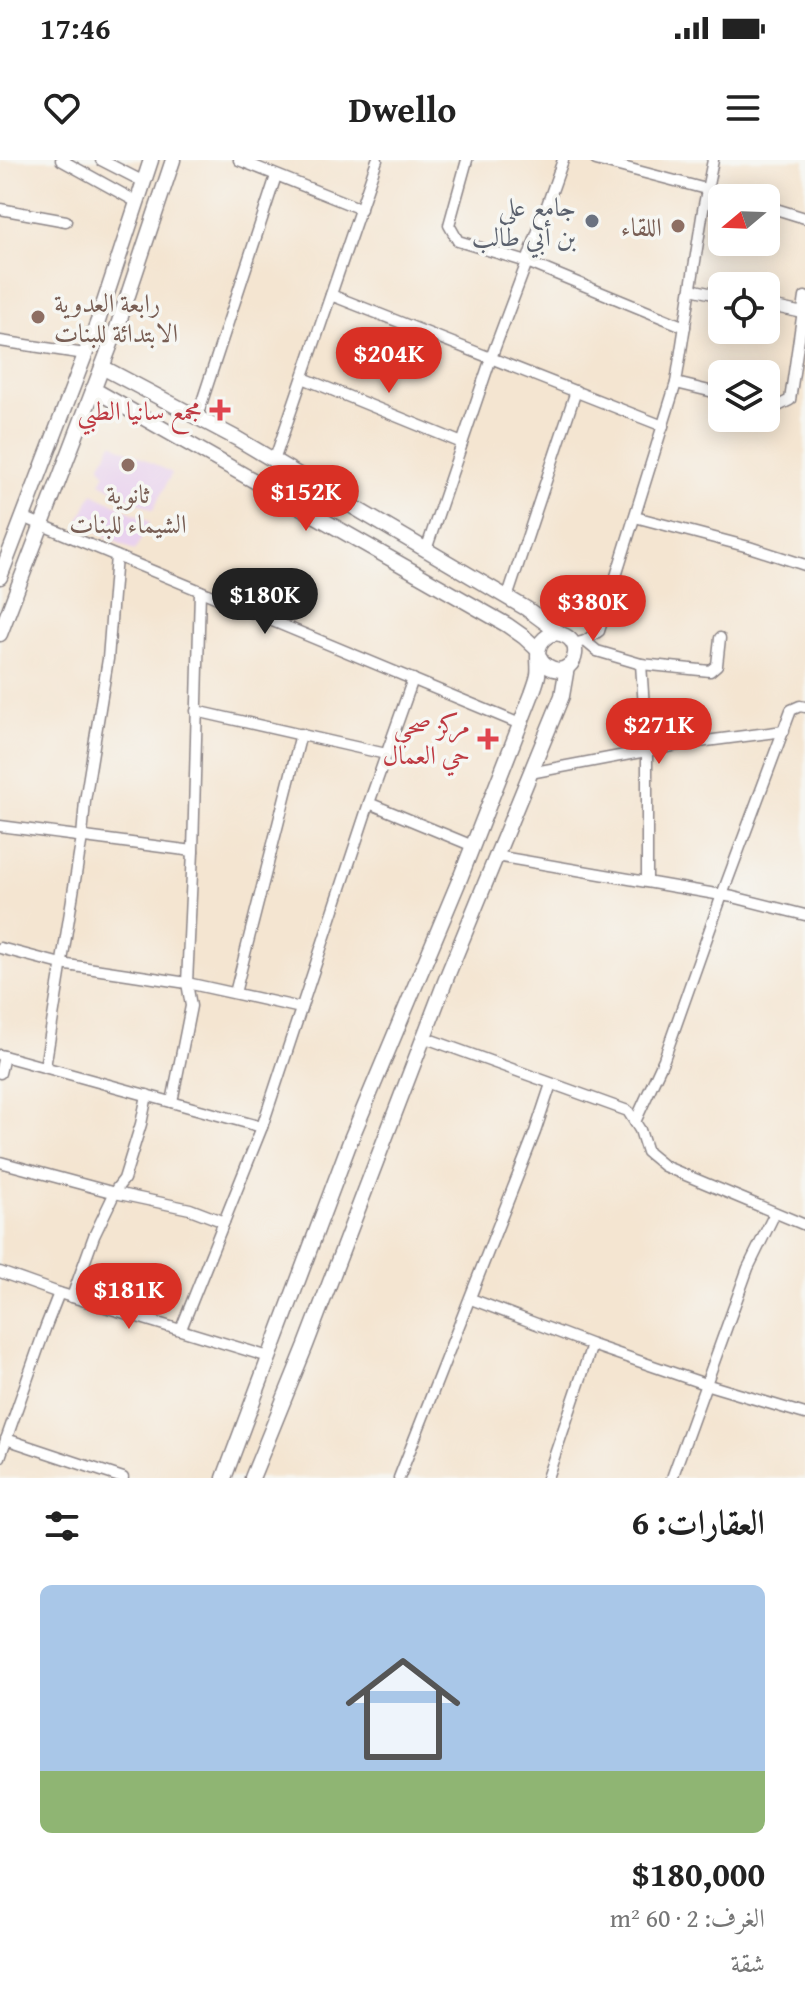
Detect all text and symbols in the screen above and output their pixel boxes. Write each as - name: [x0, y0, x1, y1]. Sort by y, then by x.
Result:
- text: 17:46: [40, 6, 111, 50]
- text: Dwello: [349, 82, 456, 135]
- icon: heart: [40, 86, 84, 130]
- icon: menu: [721, 86, 765, 130]
- north arrow: [708, 184, 780, 256]
- map controls: [708, 184, 780, 432]
- place label: جامع علي بن أبي طالب: [472, 187, 576, 259]
- place label: اللقاء: [621, 207, 662, 246]
- marker: جامع علي بن أبي طالب: [583, 212, 601, 230]
- marker: اللقاء: [669, 217, 687, 235]
- button: locate: [708, 272, 780, 344]
- place label: رابعة العدوية الابتدائة للبنات: [54, 283, 178, 352]
- marker: رابعة العدوية الابتدائة للبنات: [29, 308, 47, 326]
- pin: $204K: [333, 327, 445, 395]
- text: $204K: [354, 333, 424, 372]
- button: layers: [708, 360, 780, 432]
- place label: مجمع سانيا الطبي: [77, 391, 202, 435]
- marker: مجمع سانيا الطبي: [209, 399, 231, 421]
- marker: ثانوية الشيماء للبنات: [119, 456, 137, 474]
- pin: $152K: [250, 465, 362, 533]
- text: $152K: [271, 471, 341, 510]
- place label: ثانوية الشيماء للبنات: [69, 474, 187, 543]
- pin: $180K: [209, 568, 321, 636]
- text: $180K: [230, 574, 300, 613]
- pin: $380K: [537, 575, 649, 643]
- text: $380K: [558, 581, 628, 620]
- pin: $271K: [603, 698, 715, 766]
- text: $271K: [624, 704, 694, 743]
- place label: مركز صحي حي العمال: [383, 705, 470, 777]
- marker: مركز صحي حي العمال: [477, 728, 499, 750]
- pin: $181K: [73, 1263, 185, 1331]
- text: $181K: [94, 1269, 164, 1308]
- text: العقارات: 6: [631, 1497, 765, 1546]
- icon: filters: [40, 1504, 84, 1548]
- icon: home: [331, 1637, 475, 1781]
- text: $180,000: [632, 1849, 765, 1898]
- text: الغرف: 2 · 60 m²: [610, 1898, 765, 1937]
- text: شقة: [731, 1943, 765, 1982]

